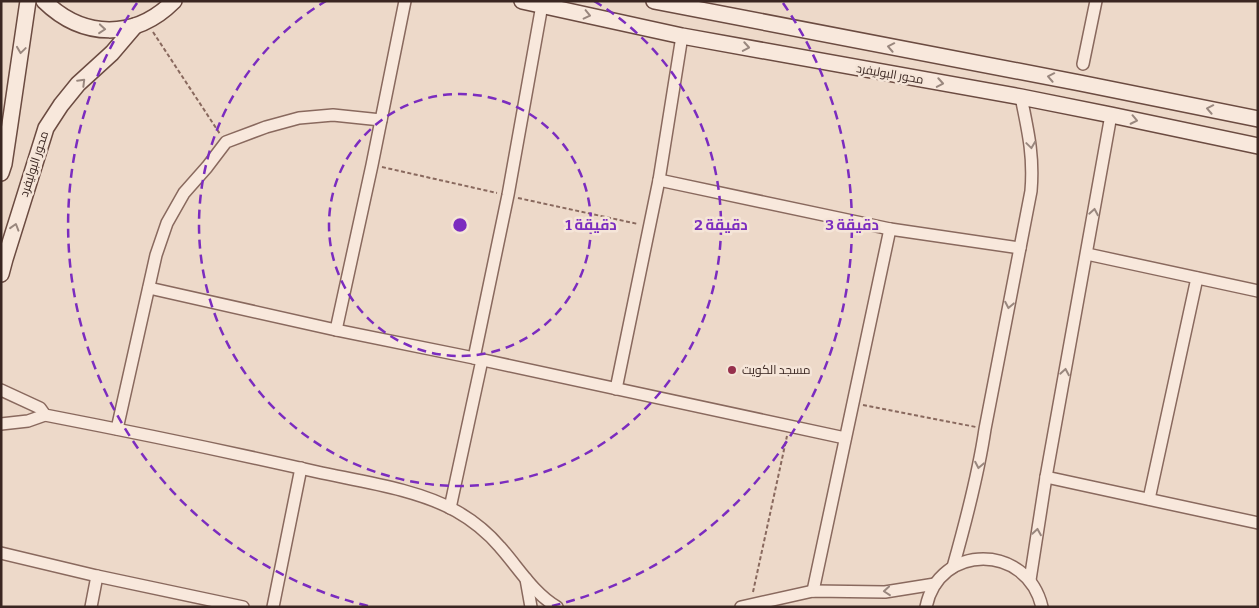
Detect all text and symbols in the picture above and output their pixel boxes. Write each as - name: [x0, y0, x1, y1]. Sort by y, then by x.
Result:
- one-way arrow: [582, 9, 591, 20]
- one-way arrow: [99, 23, 107, 34]
- one-way arrow: [741, 42, 750, 52]
- one-way arrow: [887, 42, 895, 52]
- one-way arrow: [16, 46, 27, 54]
- street label: محور البوليفرد: [855, 61, 925, 87]
- one-way arrow: [1046, 73, 1055, 83]
- one-way arrow: [936, 77, 945, 87]
- one-way arrow: [76, 78, 85, 87]
- one-way arrow: [1206, 104, 1214, 115]
- one-way arrow: [1130, 114, 1139, 125]
- street label: محور البوليفرد: [17, 129, 51, 199]
- one-way arrow: [1025, 141, 1035, 150]
- one-way arrow: [1089, 207, 1099, 216]
- centre of rings: [451, 216, 469, 234]
- text: 1 دقيقة: [565, 216, 617, 234]
- text: 2 دقيقة: [694, 216, 748, 234]
- text: 3 دقيقة: [825, 216, 879, 234]
- one-way arrow: [9, 223, 19, 231]
- one-way arrow: [1004, 301, 1015, 310]
- place label: مسجد الكويت: [742, 363, 810, 377]
- marker: مسجد الكويت: [726, 364, 738, 376]
- one-way arrow: [1060, 367, 1070, 376]
- one-way arrow: [975, 461, 985, 470]
- one-way arrow: [1032, 527, 1042, 536]
- one-way arrow: [882, 585, 890, 596]

